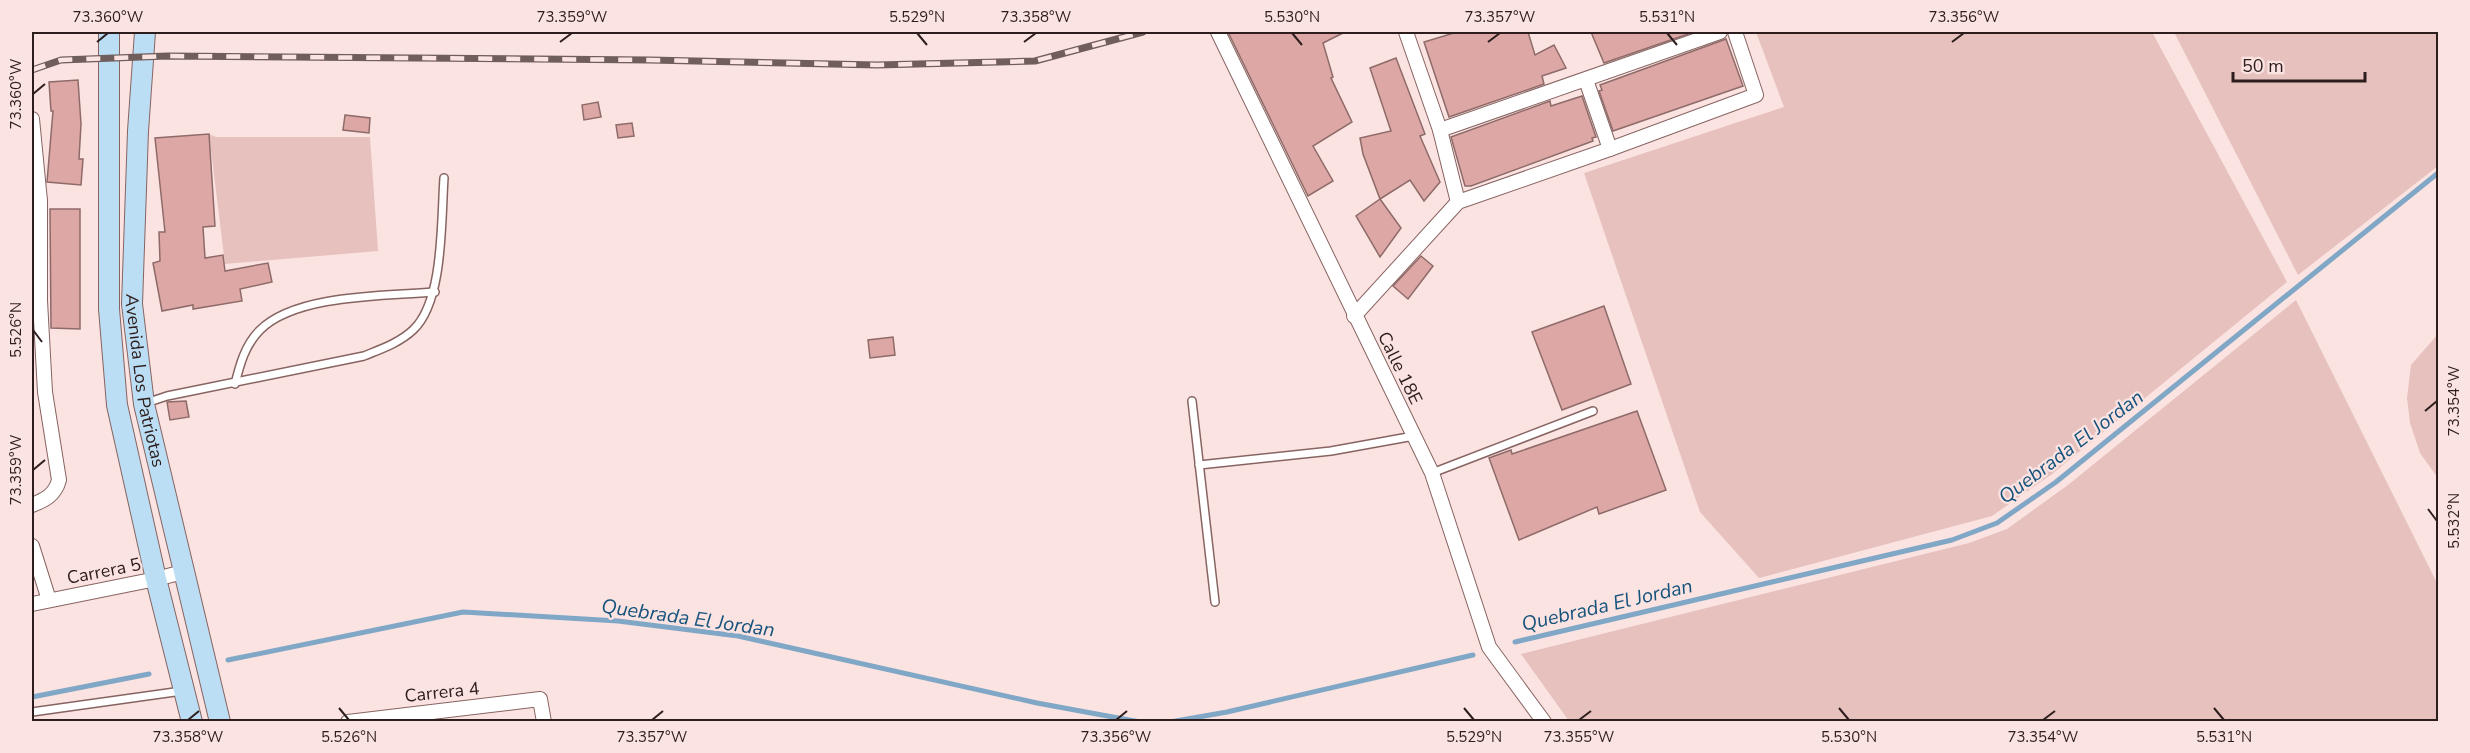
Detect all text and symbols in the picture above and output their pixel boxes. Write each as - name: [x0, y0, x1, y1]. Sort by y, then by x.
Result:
- text: 73.360°W: [73, 7, 144, 27]
- text: 73.359°W: [537, 7, 608, 27]
- text: 5.529°N: [889, 7, 945, 27]
- text: 73.358°W: [1001, 7, 1072, 27]
- text: 5.530°N: [1264, 7, 1320, 27]
- text: 73.357°W: [1465, 7, 1536, 27]
- text: 5.531°N: [1639, 7, 1695, 27]
- text: 73.356°W: [1929, 7, 2000, 27]
- scale bar: [2233, 45, 2365, 83]
- text: 50 m: [2242, 54, 2284, 78]
- text: 73.360°W: [6, 58, 26, 129]
- street label: Avenida Los Patriotas: [120, 294, 171, 470]
- text: 5.526°N: [6, 302, 26, 358]
- street label: Calle 18E: [1372, 328, 1428, 408]
- text: 73.354°W: [2444, 365, 2464, 436]
- water label: Quebrada El Jordan: [1993, 384, 2149, 510]
- text: 73.359°W: [6, 434, 26, 505]
- text: 5.532°N: [2444, 493, 2464, 549]
- street label: Carrera 5: [65, 552, 143, 590]
- water label: Quebrada El Jordan: [1519, 572, 1695, 638]
- water label: Quebrada El Jordan: [600, 592, 776, 644]
- street label: Carrera 4: [403, 676, 481, 708]
- text: 73.358°W: [153, 727, 224, 747]
- text: 5.526°N: [321, 727, 377, 747]
- text: 73.357°W: [617, 727, 688, 747]
- text: 73.356°W: [1081, 727, 1152, 747]
- text: 5.529°N: [1446, 727, 1502, 747]
- text: 73.355°W: [1544, 727, 1615, 747]
- text: 5.530°N: [1821, 727, 1877, 747]
- text: 73.354°W: [2008, 727, 2079, 747]
- text: 5.531°N: [2196, 727, 2252, 747]

